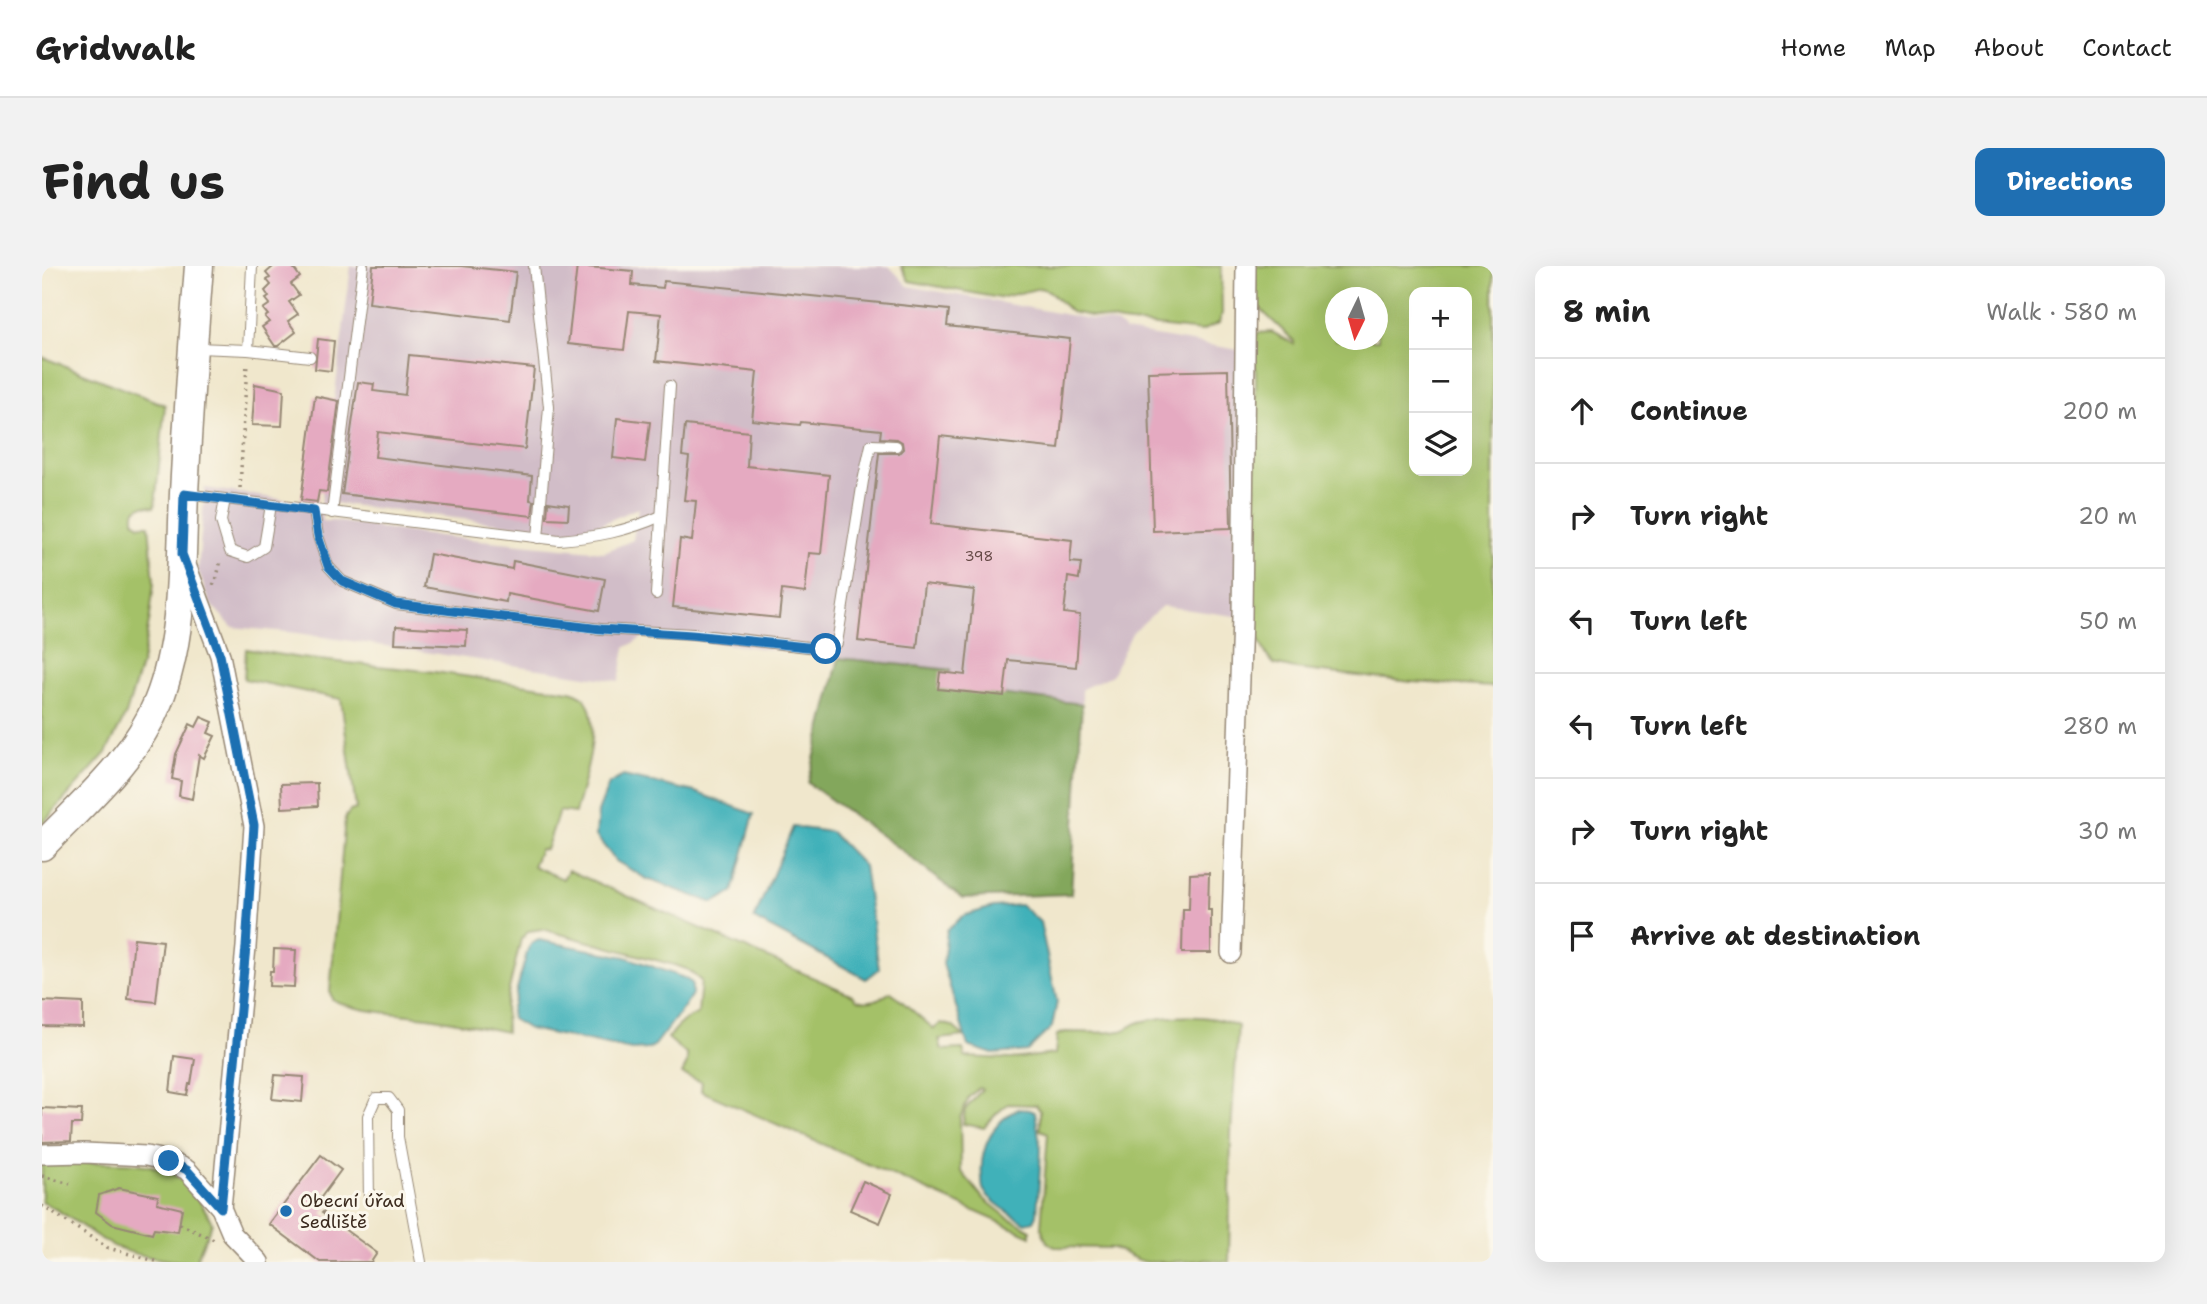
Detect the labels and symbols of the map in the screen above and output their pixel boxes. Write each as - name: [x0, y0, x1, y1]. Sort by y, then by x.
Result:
- north arrow: [1325, 287, 1388, 350]
- house number: 398: [965, 547, 993, 565]
- route start: [810, 633, 841, 664]
- route end: [153, 1145, 184, 1176]
- place label: Obecní úřad Sedliště: [300, 1189, 405, 1234]
- marker: Obecní úřad Sedliště: [278, 1203, 294, 1219]

